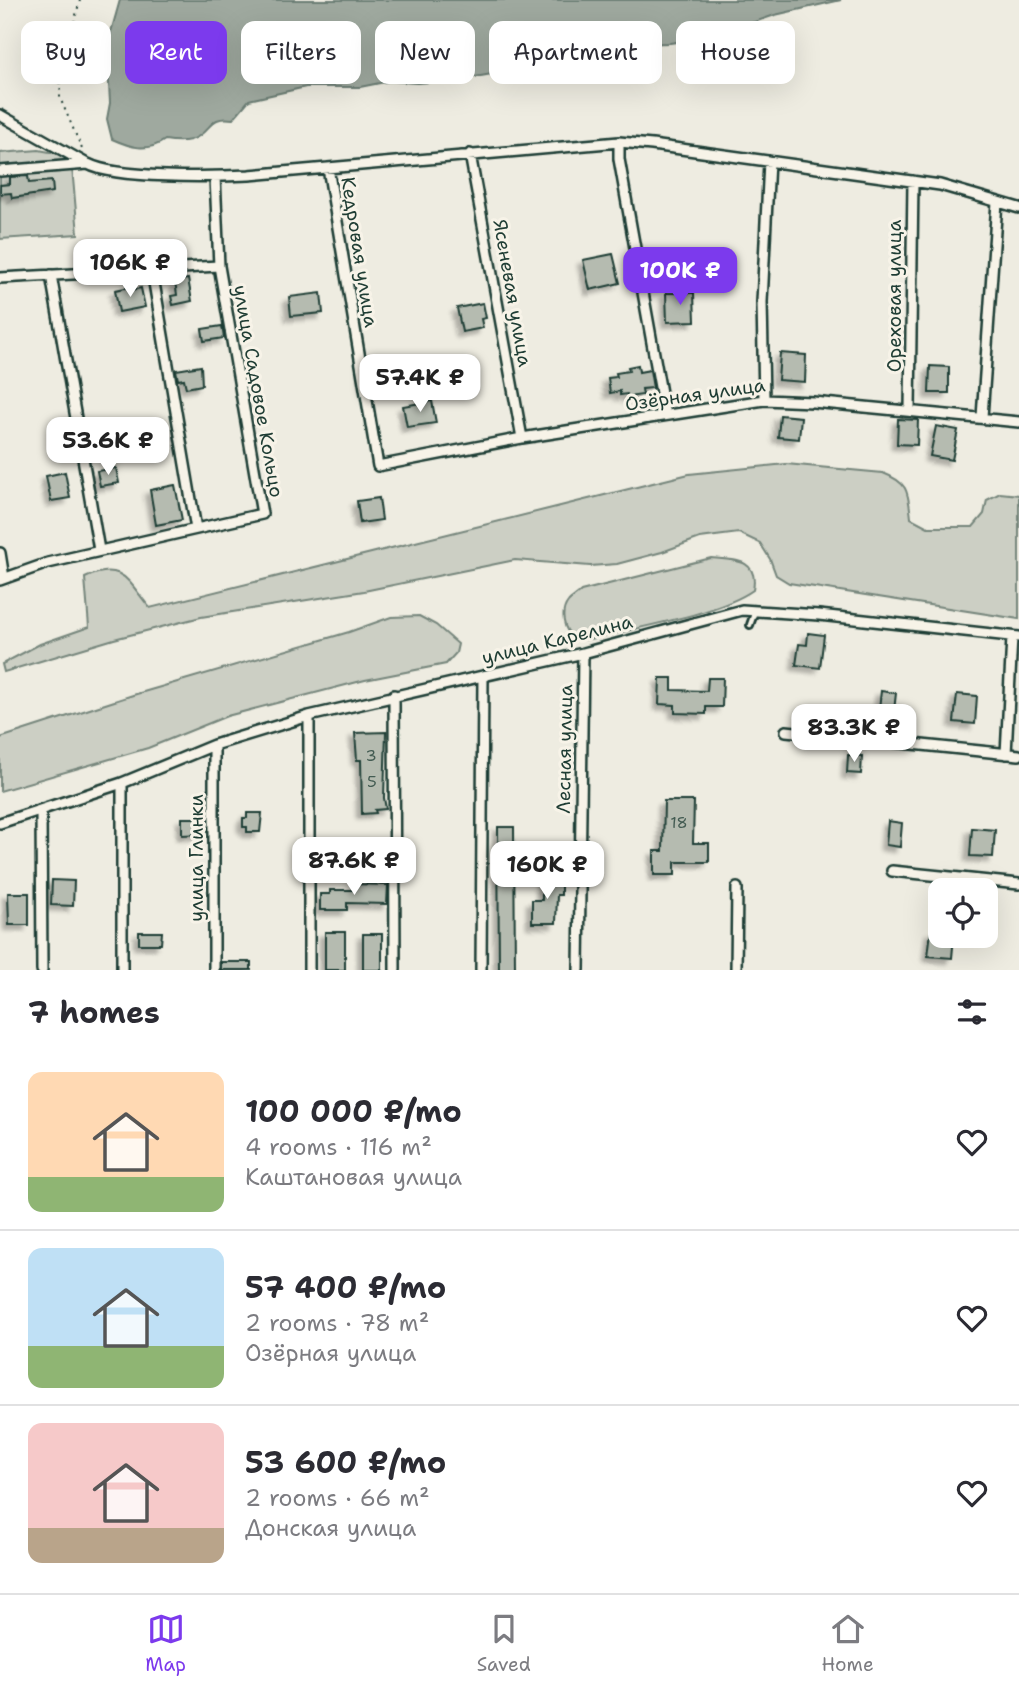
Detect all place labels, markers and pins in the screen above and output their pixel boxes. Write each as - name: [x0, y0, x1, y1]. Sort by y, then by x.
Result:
- pin: 106K ₽: [73, 240, 187, 299]
- pin: 100K ₽: [623, 247, 737, 307]
- pin: 57.4K ₽: [355, 354, 485, 414]
- pin: 53.6K ₽: [43, 418, 173, 477]
- pin: 83.3K ₽: [789, 704, 919, 764]
- pin: 87.6K ₽: [289, 838, 419, 897]
- pin: 160K ₽: [490, 842, 604, 901]

